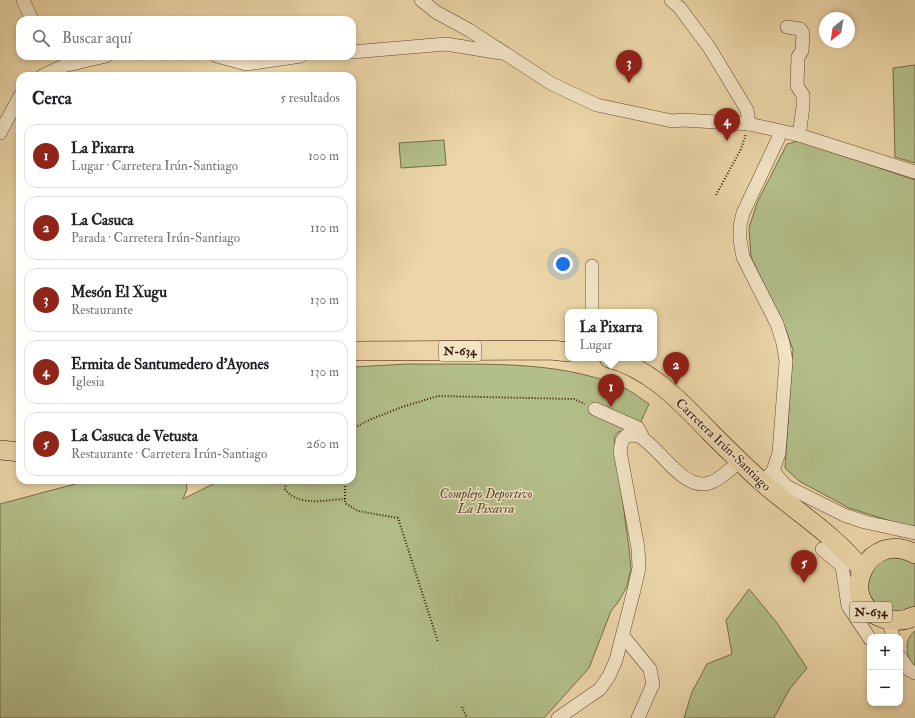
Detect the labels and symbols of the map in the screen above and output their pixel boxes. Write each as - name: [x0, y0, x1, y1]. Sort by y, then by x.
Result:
- north arrow: [819, 12, 855, 48]
- pin: 3: [616, 50, 642, 83]
- pin: 4: [714, 108, 740, 141]
- your location: [553, 254, 573, 274]
- road number: N-634: [439, 341, 481, 361]
- pin: 2: [663, 352, 689, 385]
- pin: 1: [598, 374, 624, 407]
- street label: Carretera Irún-Santiago: [672, 395, 774, 494]
- park label: Complejo Deportivo La Pixarra: [440, 486, 533, 517]
- pin: 5: [791, 550, 817, 583]
- road number: N-634: [850, 602, 892, 622]

